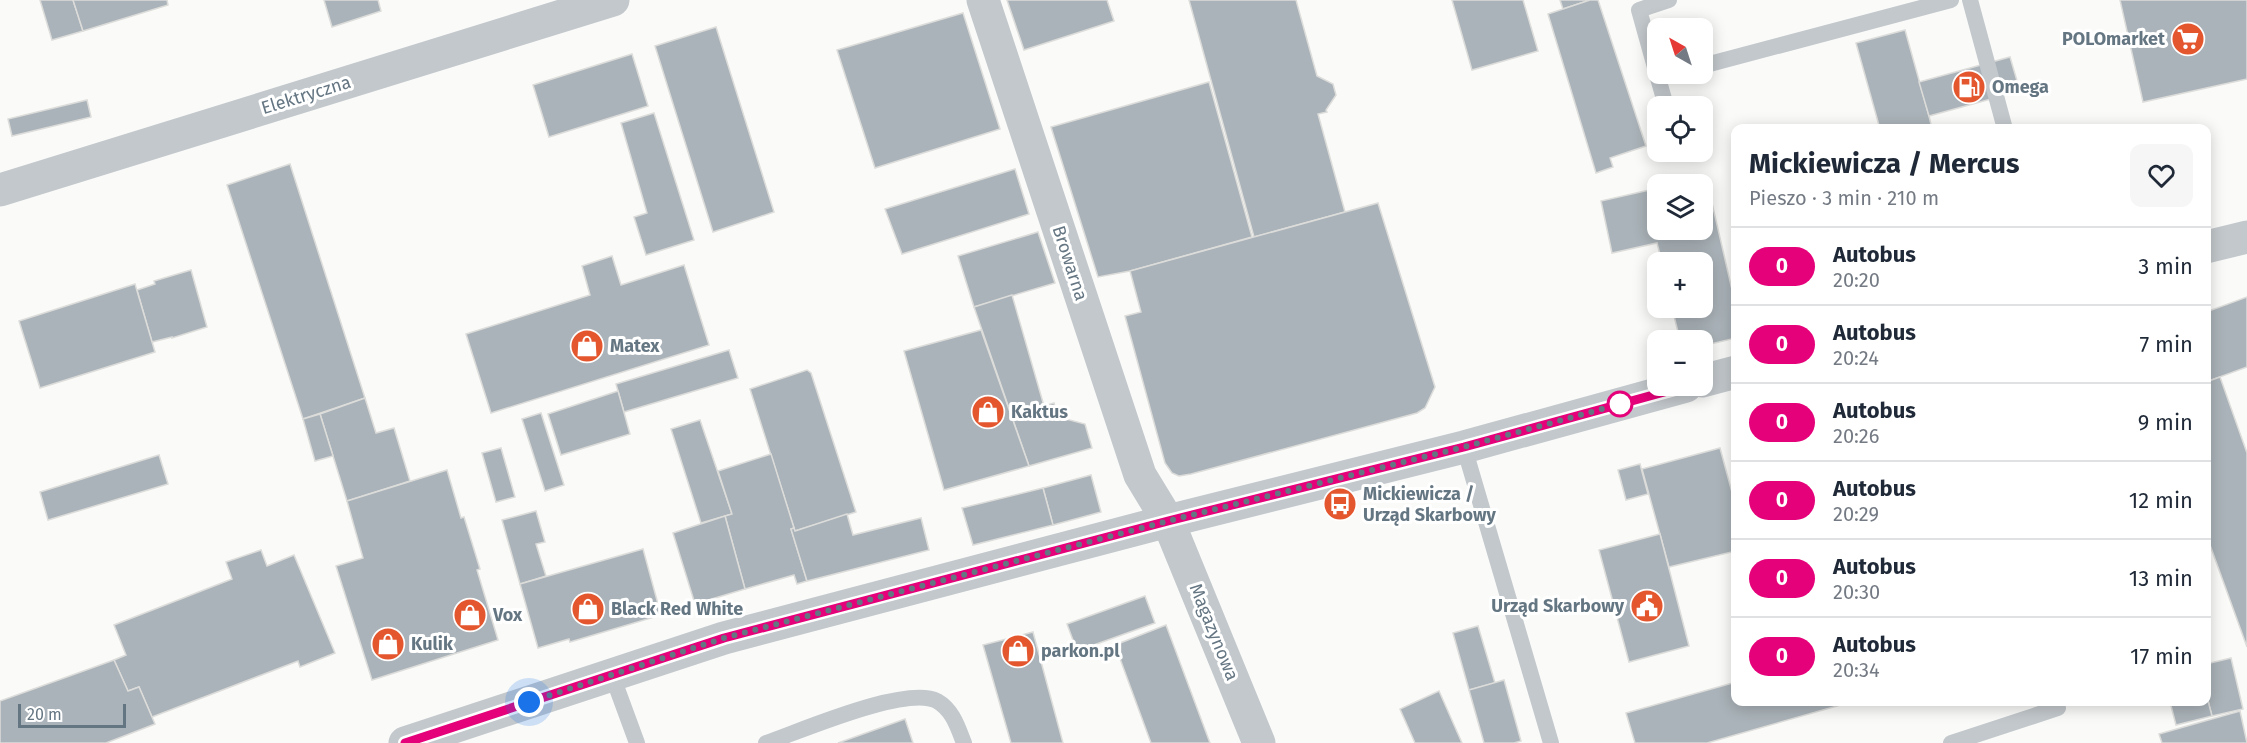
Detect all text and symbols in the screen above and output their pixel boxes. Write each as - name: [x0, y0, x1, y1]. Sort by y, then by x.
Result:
- north arrow: [1647, 18, 1713, 84]
- map controls: [1647, 18, 1713, 396]
- supermarket icon: POLOmarket: [2170, 21, 2206, 57]
- place label: POLOmarket: [2062, 28, 2166, 50]
- fuel station icon: Omega: [1951, 69, 1987, 105]
- street label: Elektryczna: [258, 71, 354, 119]
- place label: Omega: [1992, 76, 2049, 98]
- button: locate: [1647, 96, 1713, 162]
- button: heart: [2130, 144, 2193, 207]
- text: Mickiewicza / Mercus: [1749, 147, 2020, 180]
- button: layers: [1647, 174, 1713, 240]
- text: Pieszo · 3 min · 210 m: [1749, 186, 1939, 210]
- street label: Browarna: [1048, 223, 1092, 303]
- text: Autobus: [1833, 241, 1916, 268]
- button: +: [1647, 252, 1713, 318]
- text: 0: [1776, 253, 1788, 279]
- text: 3 min: [2138, 253, 2193, 280]
- text: 20:20: [1833, 268, 1880, 292]
- text: Autobus: [1833, 319, 1916, 346]
- shop icon: Matex: [569, 328, 605, 364]
- button: −: [1647, 330, 1713, 396]
- text: 0: [1776, 331, 1788, 357]
- text: 7 min: [2139, 331, 2193, 358]
- place label: Matex: [610, 335, 660, 357]
- text: 20:24: [1833, 346, 1879, 370]
- unlabelled marker: [1607, 391, 1633, 417]
- shop icon: Kaktus: [970, 394, 1006, 430]
- text: Autobus: [1833, 397, 1916, 424]
- place label: Kaktus: [1011, 401, 1068, 423]
- text: 0: [1776, 409, 1788, 435]
- text: 9 min: [2138, 409, 2193, 436]
- text: 20:26: [1833, 424, 1879, 448]
- text: Autobus: [1833, 475, 1916, 502]
- place label: Mickiewicza / Urząd Skarbowy: [1363, 483, 1496, 526]
- bus stop icon: Mickiewicza / Urząd Skarbowy: [1322, 486, 1358, 522]
- text: 0: [1776, 487, 1788, 513]
- text: 12 min: [2129, 487, 2193, 514]
- text: 20:29: [1833, 502, 1879, 526]
- text: Autobus: [1833, 553, 1916, 580]
- text: 0: [1776, 565, 1788, 591]
- text: 13 min: [2129, 565, 2193, 592]
- street label: Magazynowa: [1185, 580, 1243, 684]
- text: 20:30: [1833, 580, 1880, 604]
- public building icon: Urząd Skarbowy: [1629, 588, 1665, 624]
- shop icon: Black Red White: [570, 591, 606, 627]
- place label: Urząd Skarbowy: [1491, 595, 1625, 617]
- shop icon: Vox: [452, 597, 488, 633]
- place label: Black Red White: [611, 598, 743, 620]
- place label: Vox: [492, 604, 523, 626]
- shop icon: Kulik: [370, 626, 406, 662]
- text: Autobus: [1833, 631, 1916, 658]
- place label: Kulik: [411, 633, 454, 655]
- shop icon: parkon.pl: [1000, 633, 1036, 669]
- place label: parkon.pl: [1041, 640, 1120, 662]
- text: 0: [1776, 643, 1788, 669]
- text: 17 min: [2130, 643, 2193, 670]
- text: 20:34: [1833, 658, 1880, 682]
- your location: [514, 687, 544, 717]
- scale bar: [18, 701, 126, 728]
- text: 20 m: [27, 705, 62, 724]

